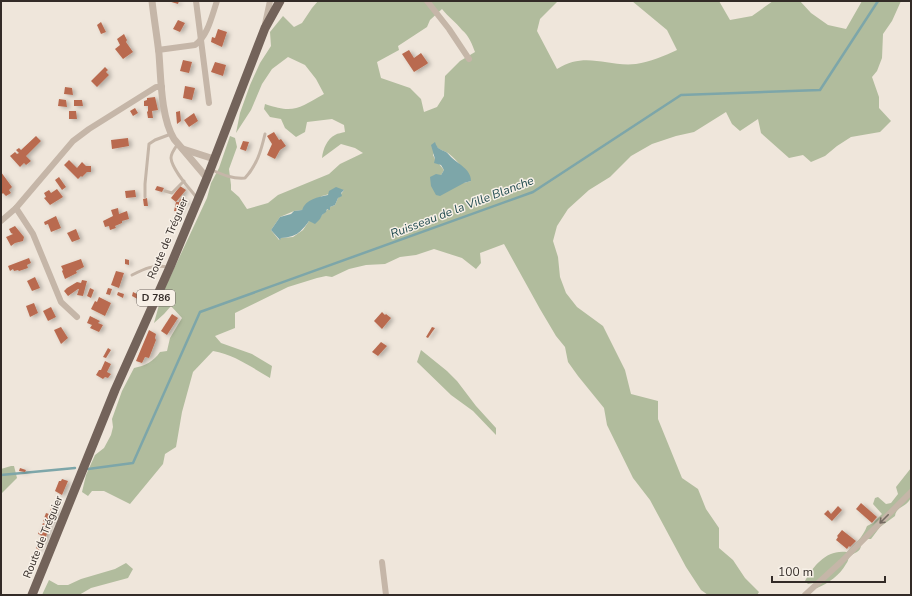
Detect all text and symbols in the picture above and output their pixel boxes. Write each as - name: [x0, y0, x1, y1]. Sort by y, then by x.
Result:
- water label: Ruisseau de la Ville Blanche: [388, 172, 537, 242]
- street label: Route de Tréguier: [144, 195, 192, 281]
- road number: D 786: [137, 290, 175, 306]
- street label: Route de Tréguier: [20, 494, 66, 580]
- one-way arrow: [879, 514, 888, 524]
- scale bar: [772, 558, 885, 584]
- text: 100 m: [778, 564, 813, 580]

